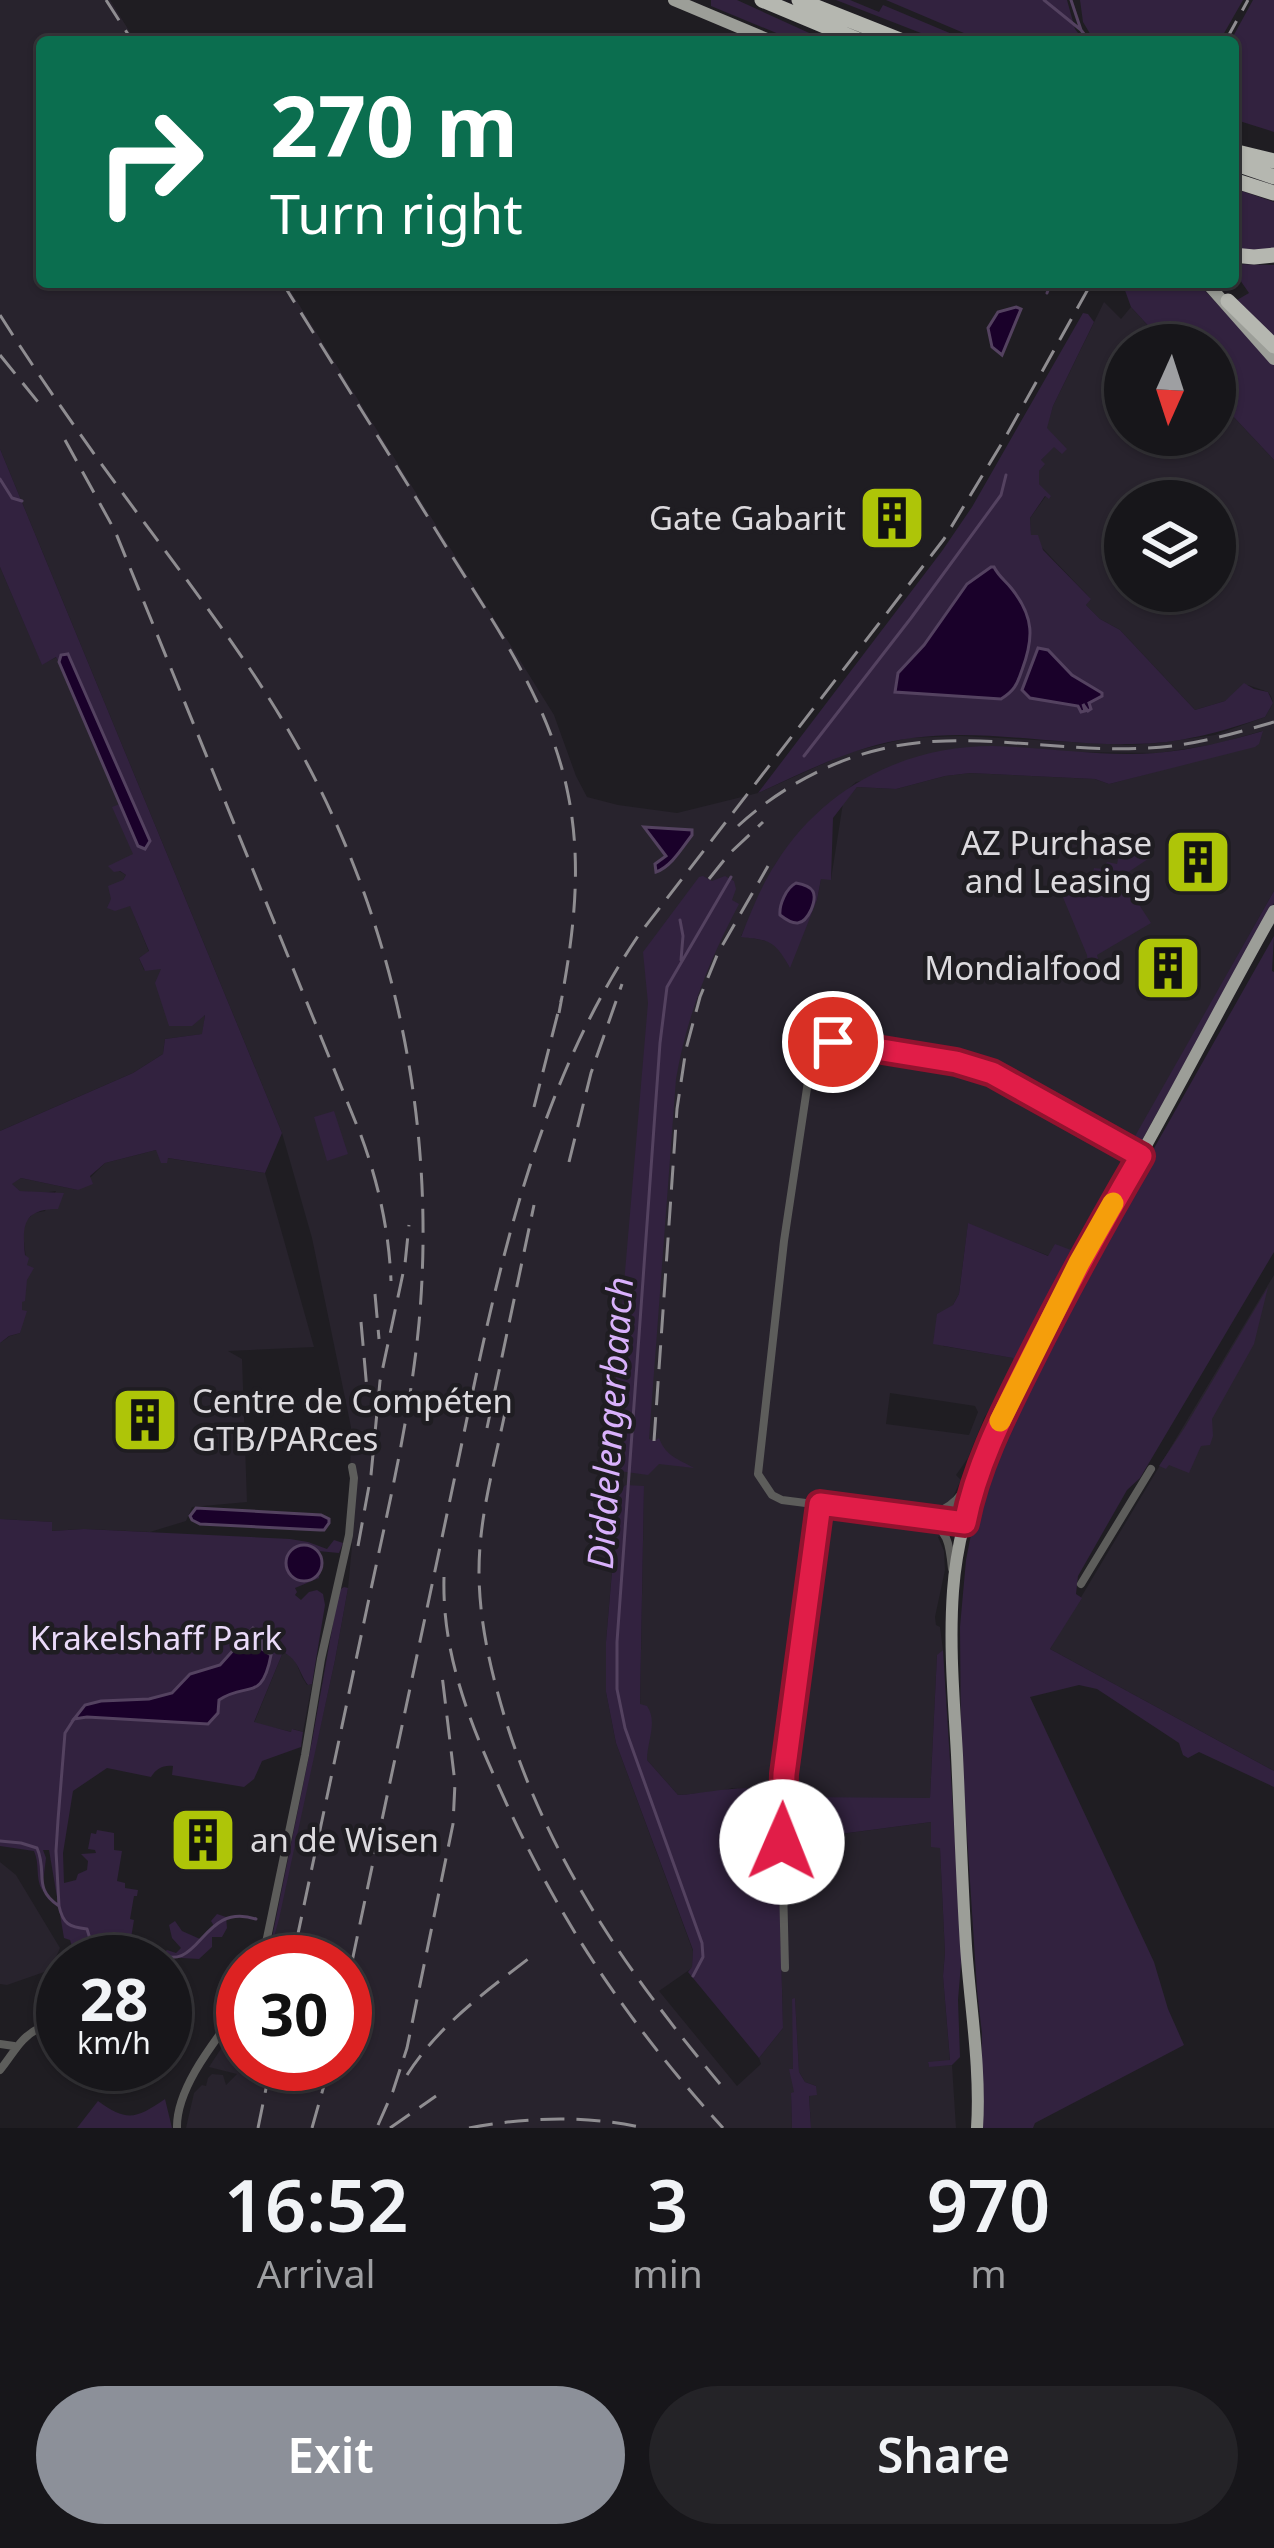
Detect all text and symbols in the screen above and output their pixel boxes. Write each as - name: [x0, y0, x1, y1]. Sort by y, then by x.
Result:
- text: 270 m: [270, 67, 518, 182]
- icon: right: [72, 84, 228, 240]
- text: Turn right: [270, 176, 523, 250]
- north arrow: [1104, 324, 1236, 456]
- map controls: [1104, 324, 1236, 612]
- button: layers: [1104, 480, 1236, 612]
- building icon: Gate Gabarit: [857, 483, 927, 553]
- place label: Gate Gabarit: [649, 495, 846, 540]
- place label: AZ Purchase and Leasing: [961, 820, 1152, 903]
- building icon: AZ Purchase and Leasing: [1163, 827, 1233, 897]
- building icon: Mondialfood: [1133, 933, 1203, 1003]
- place label: Mondialfood: [924, 945, 1122, 990]
- pin: [782, 991, 884, 1093]
- icon: arrive: [800, 1009, 866, 1075]
- water label: Diddelengerbaach: [575, 1275, 644, 1571]
- place label: Centre de Compéten GTB/PARces: [192, 1378, 513, 1461]
- building icon: Centre de Compéten GTB/PARces: [110, 1385, 180, 1455]
- park label: Krakelshaff Park: [30, 1615, 283, 1660]
- position arrow: [719, 1779, 845, 1905]
- building icon: an de Wisen: [168, 1805, 238, 1875]
- place label: an de Wisen: [250, 1817, 439, 1862]
- speed limit sign: 30: [216, 1935, 372, 2091]
- text: 28: [80, 1957, 148, 2039]
- text: km/h: [77, 2022, 151, 2063]
- text: 16:52: [224, 2155, 408, 2253]
- text: 3: [647, 2155, 688, 2253]
- text: 970: [927, 2155, 1050, 2253]
- text: Arrival: [257, 2246, 376, 2299]
- text: min: [632, 2246, 703, 2299]
- text: m: [970, 2246, 1007, 2299]
- button: Exit: [36, 2386, 625, 2524]
- button: Share: [649, 2386, 1238, 2524]

